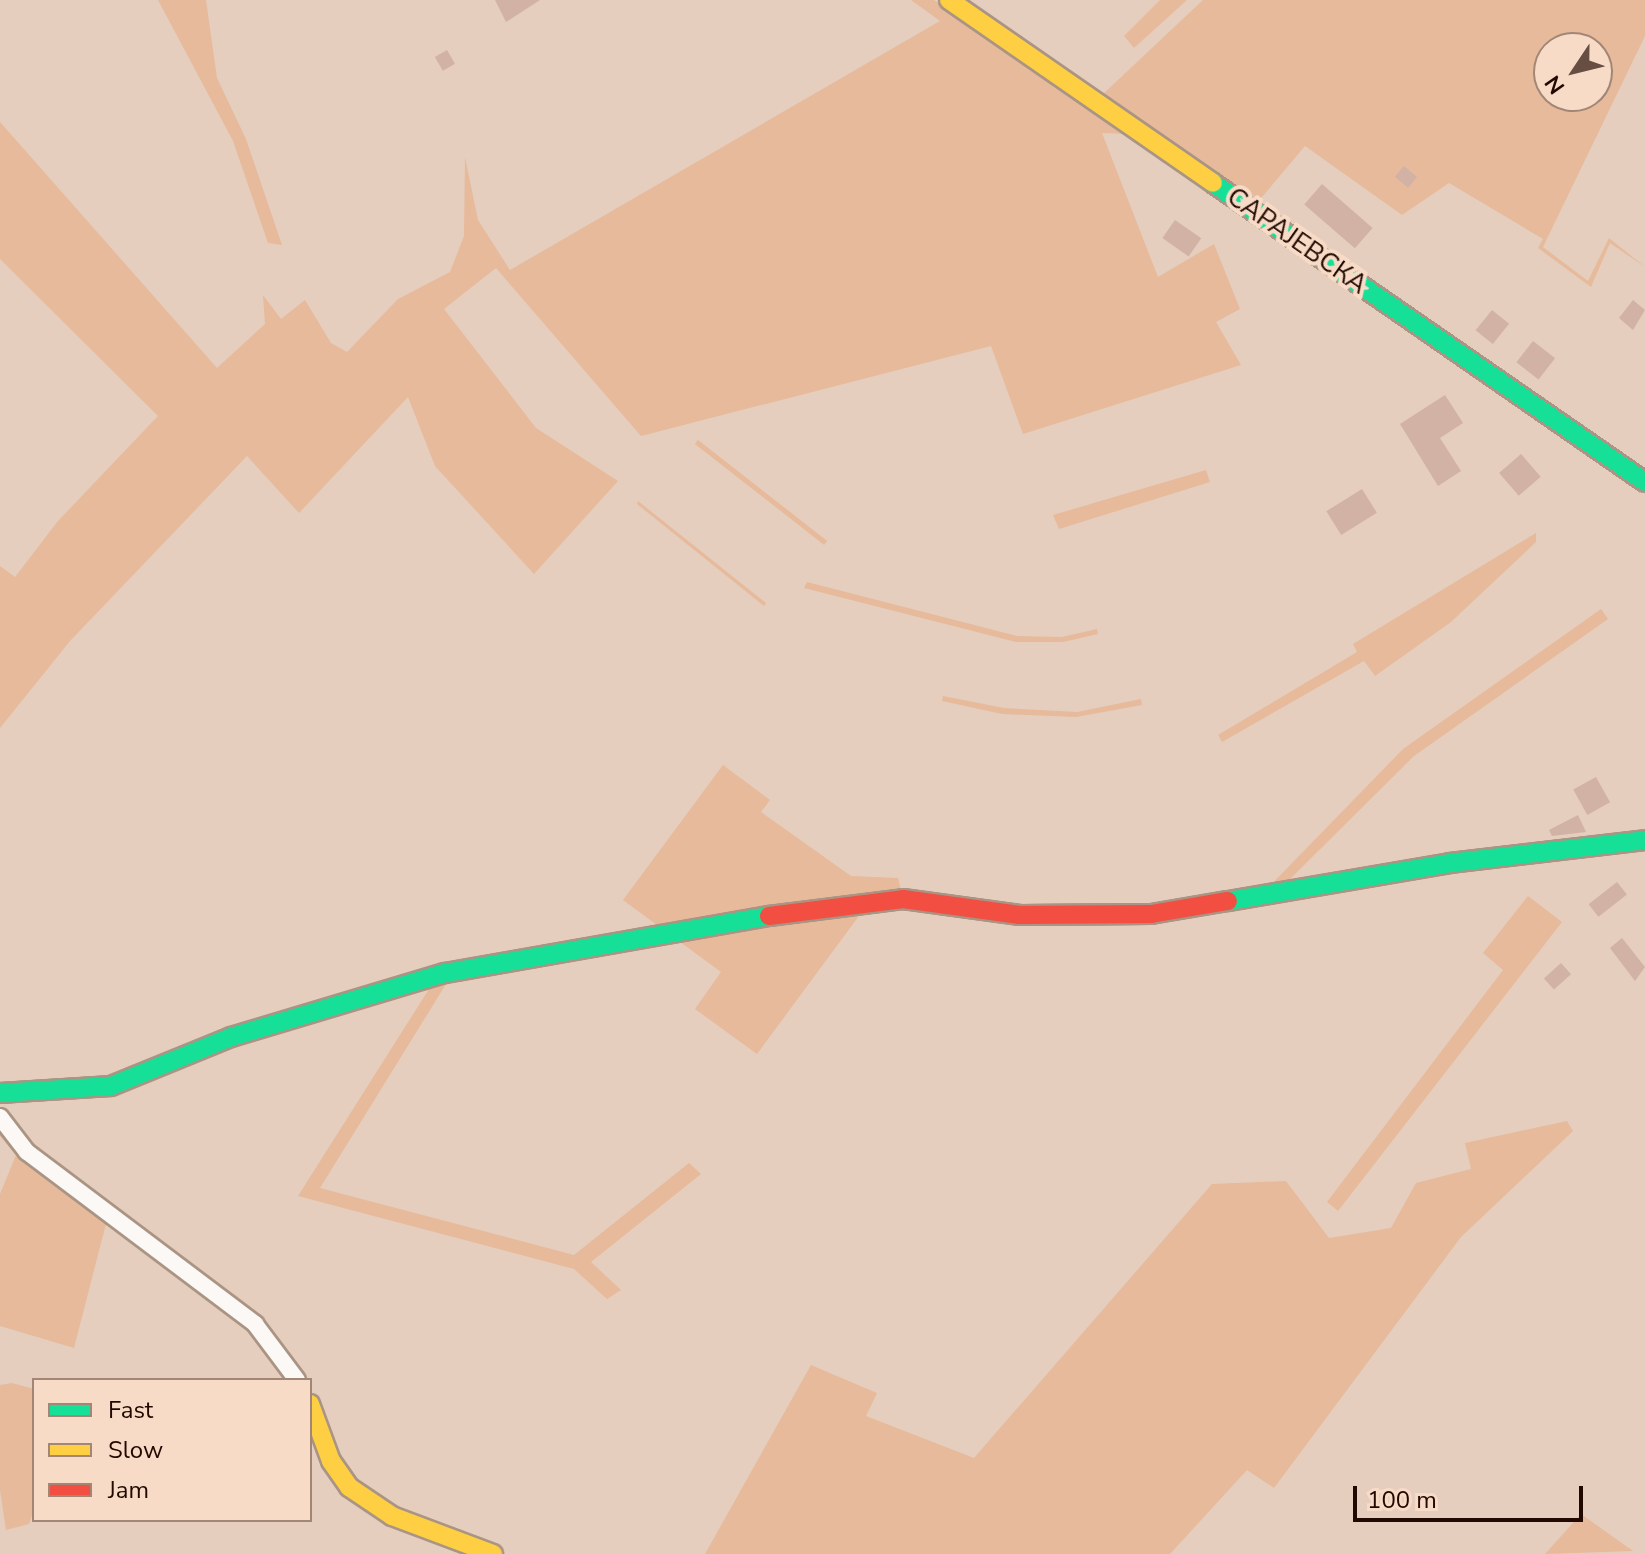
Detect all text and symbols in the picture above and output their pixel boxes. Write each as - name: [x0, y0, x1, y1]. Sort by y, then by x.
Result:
- north arrow: [1533, 32, 1613, 112]
- text: N: [1538, 69, 1572, 100]
- street label: САРАЈЕВСКА: [1221, 181, 1373, 301]
- legend: [32, 1378, 312, 1522]
- text: Fast: [108, 1394, 153, 1426]
- text: Slow: [108, 1434, 163, 1466]
- scale bar: [1357, 1470, 1587, 1520]
- text: Jam: [108, 1474, 149, 1506]
- text: 100 m: [1367, 1484, 1437, 1516]

